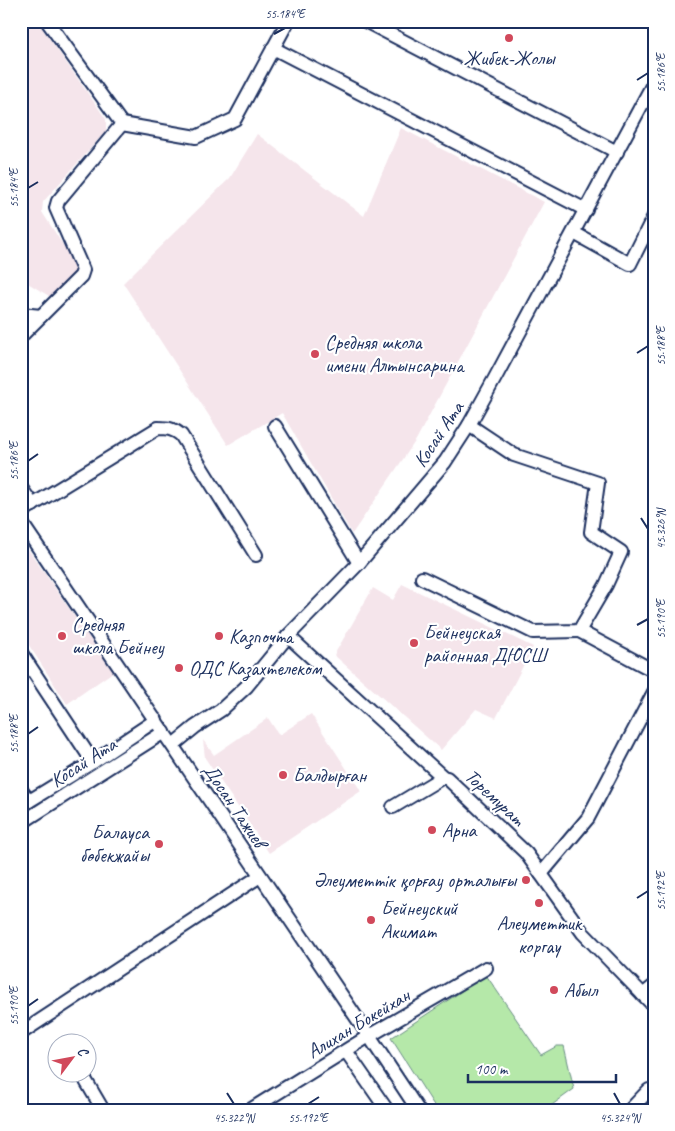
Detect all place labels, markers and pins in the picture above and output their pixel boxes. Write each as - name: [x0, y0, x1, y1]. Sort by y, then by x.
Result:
- marker: Жибек-Жолы: [503, 32, 515, 44]
- place label: Жибек-Жолы: [463, 46, 556, 71]
- place label: Средняя школа имени Алтынсарина: [325, 330, 465, 378]
- marker: Средняя школа имени Алтынсарина: [309, 348, 321, 360]
- place label: Средняя школа Бейнеу: [72, 612, 165, 660]
- place label: Бейнеуская районная ДЮСШ: [424, 620, 549, 668]
- place label: Казпочта: [229, 624, 295, 650]
- marker: Средняя школа Бейнеу: [56, 630, 68, 642]
- marker: Казпочта: [213, 630, 225, 642]
- marker: Бейнеуская районная ДЮСШ: [408, 637, 420, 649]
- place label: ОДС Казахтелеком: [189, 656, 323, 682]
- marker: ОДС Казахтелеком: [173, 662, 185, 674]
- place label: Балдырған: [293, 763, 368, 788]
- marker: Балдырған: [277, 769, 289, 781]
- place label: Арна: [442, 818, 478, 843]
- place label: Балауса бөбекжайы: [80, 820, 150, 868]
- marker: Арна: [426, 824, 438, 836]
- marker: Балауса бөбекжайы: [153, 838, 165, 850]
- place label: Әлеуметтік қорғау орталығы: [314, 868, 517, 893]
- marker: Әлеуметтік қорғау орталығы: [520, 874, 532, 886]
- place label: Бейнеуский Акимат: [381, 896, 459, 944]
- marker: Алеуметтик коргау: [533, 897, 545, 909]
- place label: Алеуметтик коргау: [497, 911, 583, 959]
- marker: Бейнеуский Акимат: [365, 914, 377, 926]
- place label: Абыл: [564, 978, 599, 1003]
- marker: Абыл: [548, 984, 560, 996]

